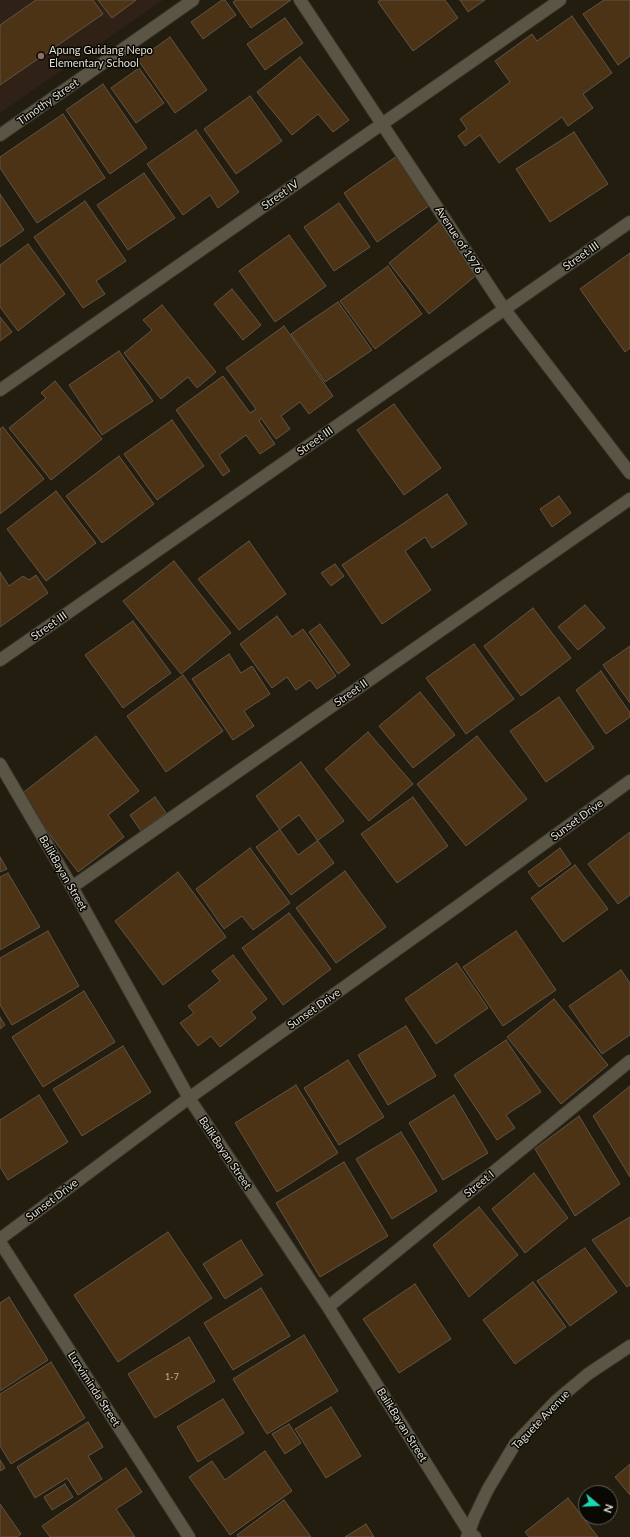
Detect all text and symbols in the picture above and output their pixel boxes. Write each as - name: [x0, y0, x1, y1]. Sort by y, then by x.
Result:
- place label: Apung Guidang Nepo Elementary School: [49, 43, 153, 69]
- marker: Apung Guidang Nepo Elementary School: [36, 51, 46, 61]
- street label: Timothy Street: [15, 76, 81, 128]
- street label: Street IV: [259, 177, 301, 213]
- street label: Avenue of 1976: [432, 204, 486, 276]
- street label: Street III: [560, 239, 602, 273]
- street label: Street III: [294, 424, 336, 458]
- street label: Street III: [28, 609, 70, 643]
- street label: Street II: [332, 677, 370, 709]
- street label: Sunset Drive: [548, 797, 606, 843]
- street label: BalikBayan Street: [36, 833, 90, 913]
- street label: Sunset Drive: [285, 986, 343, 1032]
- street label: BalikBayan Street: [196, 1114, 254, 1192]
- street label: Street I: [461, 1168, 497, 1200]
- street label: Sunset Drive: [23, 1176, 81, 1224]
- street label: Luzviminda Street: [65, 1349, 123, 1429]
- house number: 1-7: [165, 1372, 179, 1382]
- street label: BalikBayan Street: [374, 1386, 430, 1464]
- street label: Taguete Avenue: [509, 1388, 573, 1452]
- north arrow: [578, 1485, 618, 1525]
- text: N: [601, 1503, 616, 1515]

